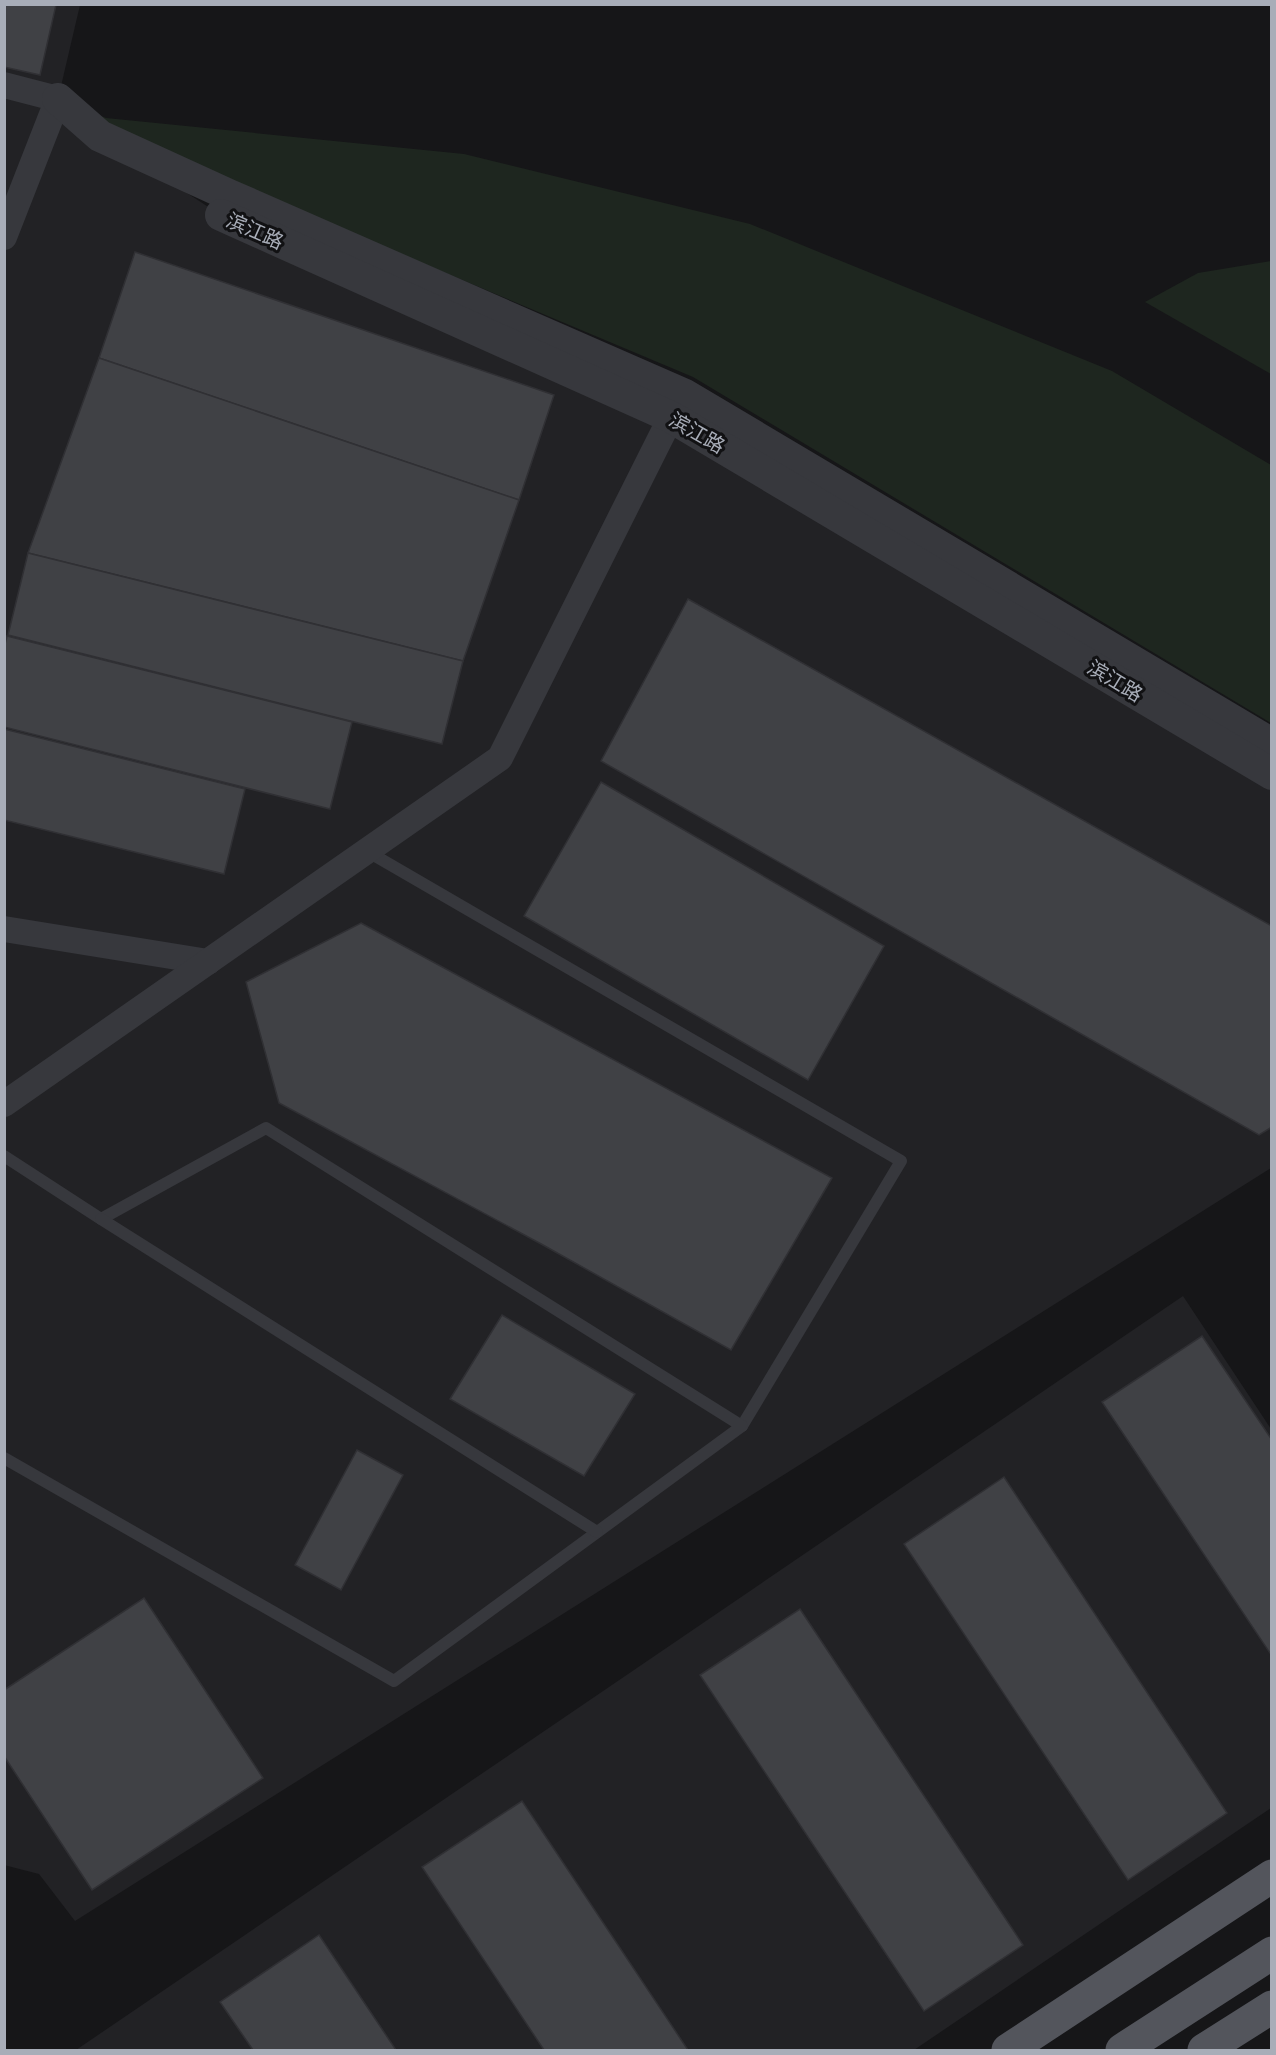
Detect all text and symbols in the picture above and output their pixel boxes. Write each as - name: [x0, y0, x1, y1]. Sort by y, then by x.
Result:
- street label: 滨江路: [222, 207, 288, 256]
- street label: 滨江路: [664, 407, 729, 460]
- street label: 滨江路: [1082, 654, 1147, 708]

